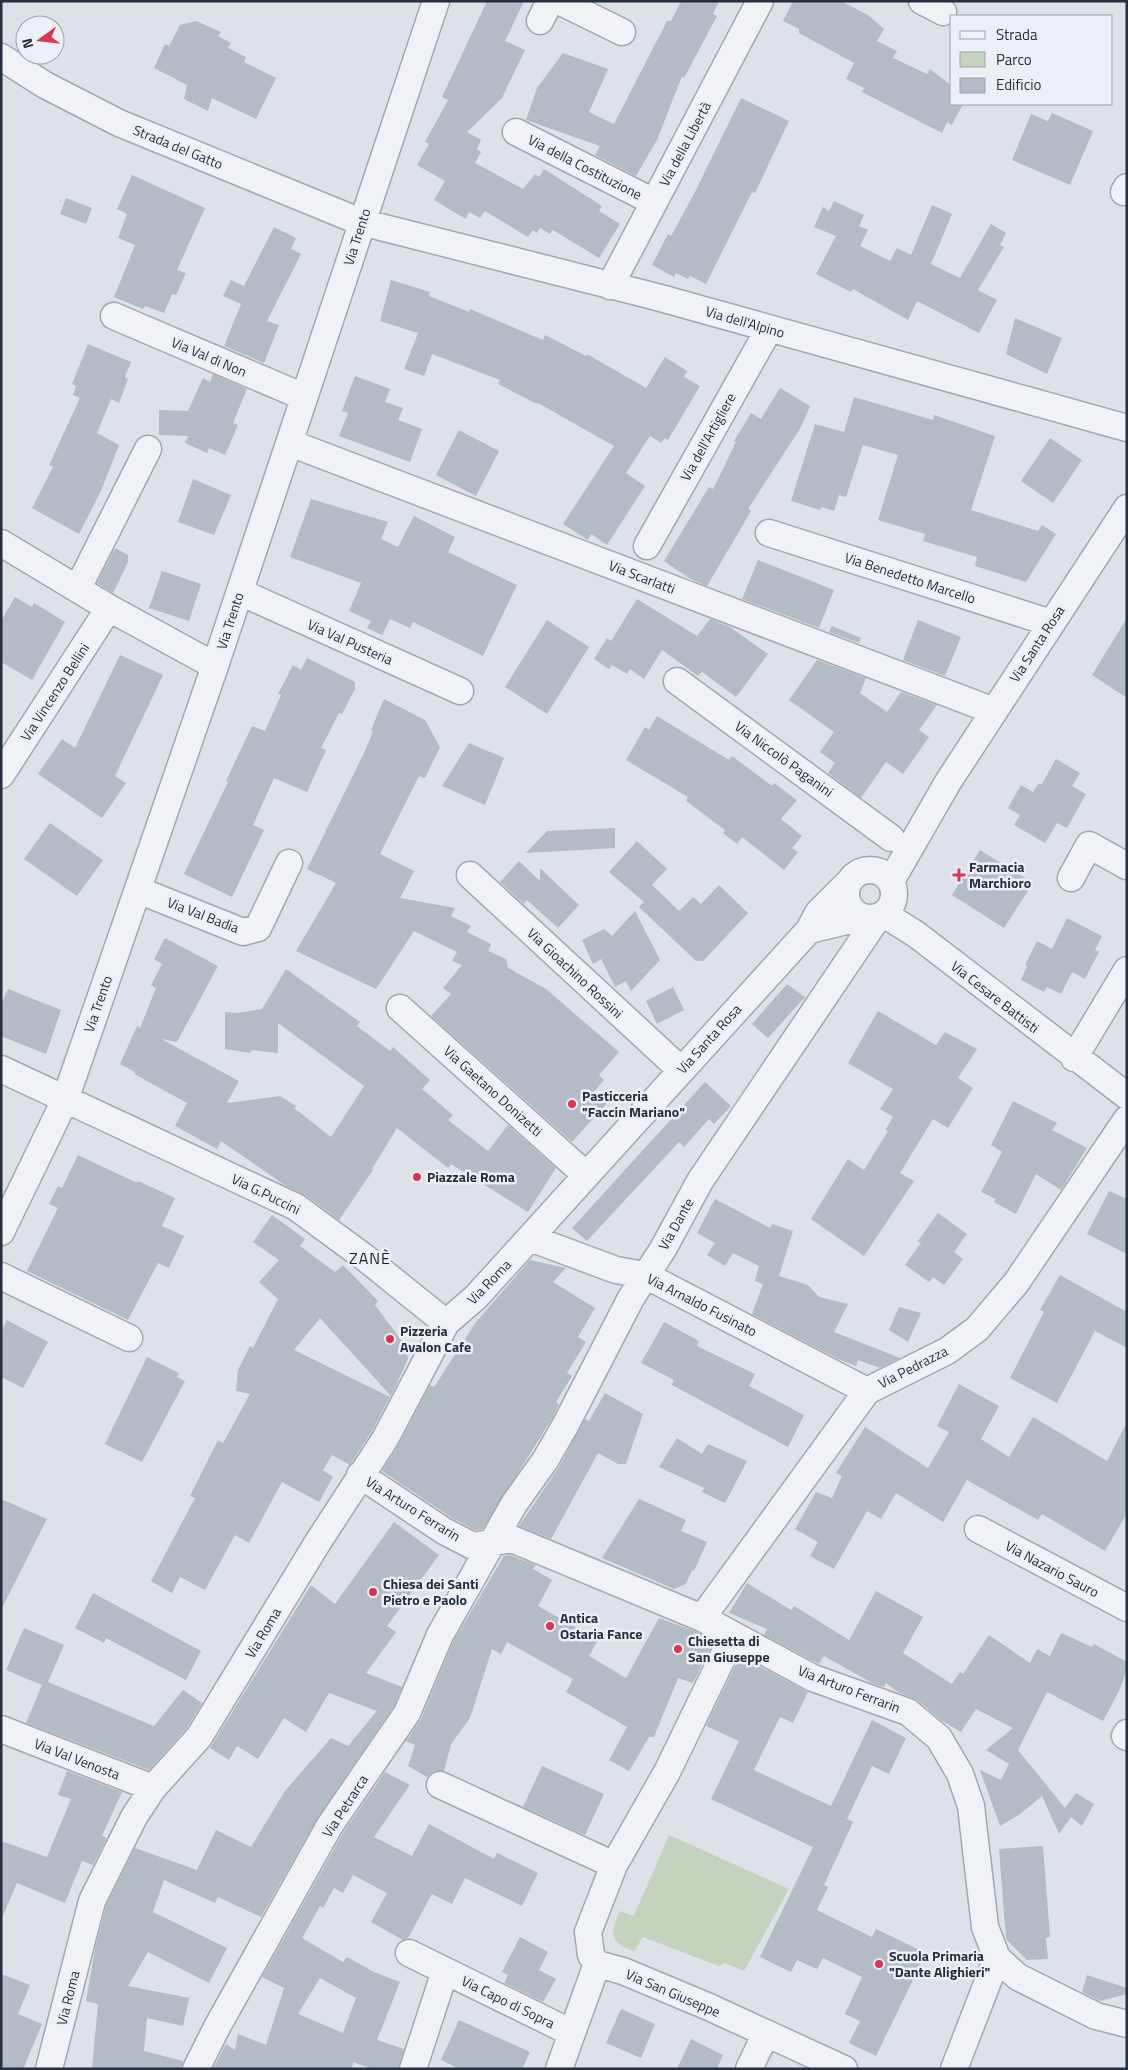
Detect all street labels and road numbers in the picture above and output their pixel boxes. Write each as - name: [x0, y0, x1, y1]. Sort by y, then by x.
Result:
- street label: Via della Libertà: [653, 98, 716, 190]
- street label: Strada del Gatto: [130, 119, 226, 174]
- street label: Via della Costituzione: [525, 129, 646, 204]
- street label: Via Trento: [337, 206, 376, 268]
- street label: Via dell'Alpino: [703, 300, 787, 343]
- street label: Via Val di Non: [168, 331, 250, 382]
- street label: Via dell'Artigliere: [675, 389, 741, 485]
- street label: Via Benedetto Marcello: [842, 546, 978, 609]
- street label: Via Scarlatti: [606, 554, 679, 599]
- street label: Via Trento: [210, 590, 249, 652]
- street label: Via Santa Rosa: [1004, 601, 1069, 686]
- street label: Via Val Pusteria: [304, 613, 396, 670]
- street label: Via Vincenzo Bellini: [15, 639, 94, 745]
- street label: Via Niccolò Paganini: [731, 716, 838, 802]
- street label: Via Val Badia: [164, 891, 242, 938]
- street label: Via Gioachino Rossini: [523, 922, 628, 1023]
- street label: Via Cesare Battisti: [947, 955, 1044, 1038]
- street label: Via Trento: [78, 973, 117, 1035]
- street label: Via Santa Rosa: [671, 999, 746, 1078]
- street label: Via Gaetano Donizetti: [439, 1040, 548, 1141]
- street label: Via G.Puccini: [228, 1168, 304, 1219]
- street label: Via Dante: [653, 1194, 699, 1254]
- street label: Via Roma: [462, 1254, 516, 1309]
- street label: Via Arnaldo Fusinato: [644, 1268, 761, 1341]
- street label: Via Pedrazza: [874, 1340, 951, 1393]
- street label: Via Arturo Ferrarin: [362, 1471, 465, 1546]
- street label: Via Nazario Sauro: [1002, 1535, 1103, 1602]
- street label: Via Roma: [239, 1603, 286, 1662]
- street label: Via Arturo Ferrarin: [795, 1659, 904, 1718]
- street label: Via Val Venosta: [31, 1733, 123, 1785]
- street label: Via Petrarca: [316, 1770, 373, 1841]
- street label: Via San Giuseppe: [623, 1963, 724, 2022]
- street label: Via Roma: [51, 1968, 84, 2028]
- street label: Via Capo di Sopra: [458, 1970, 558, 2033]

